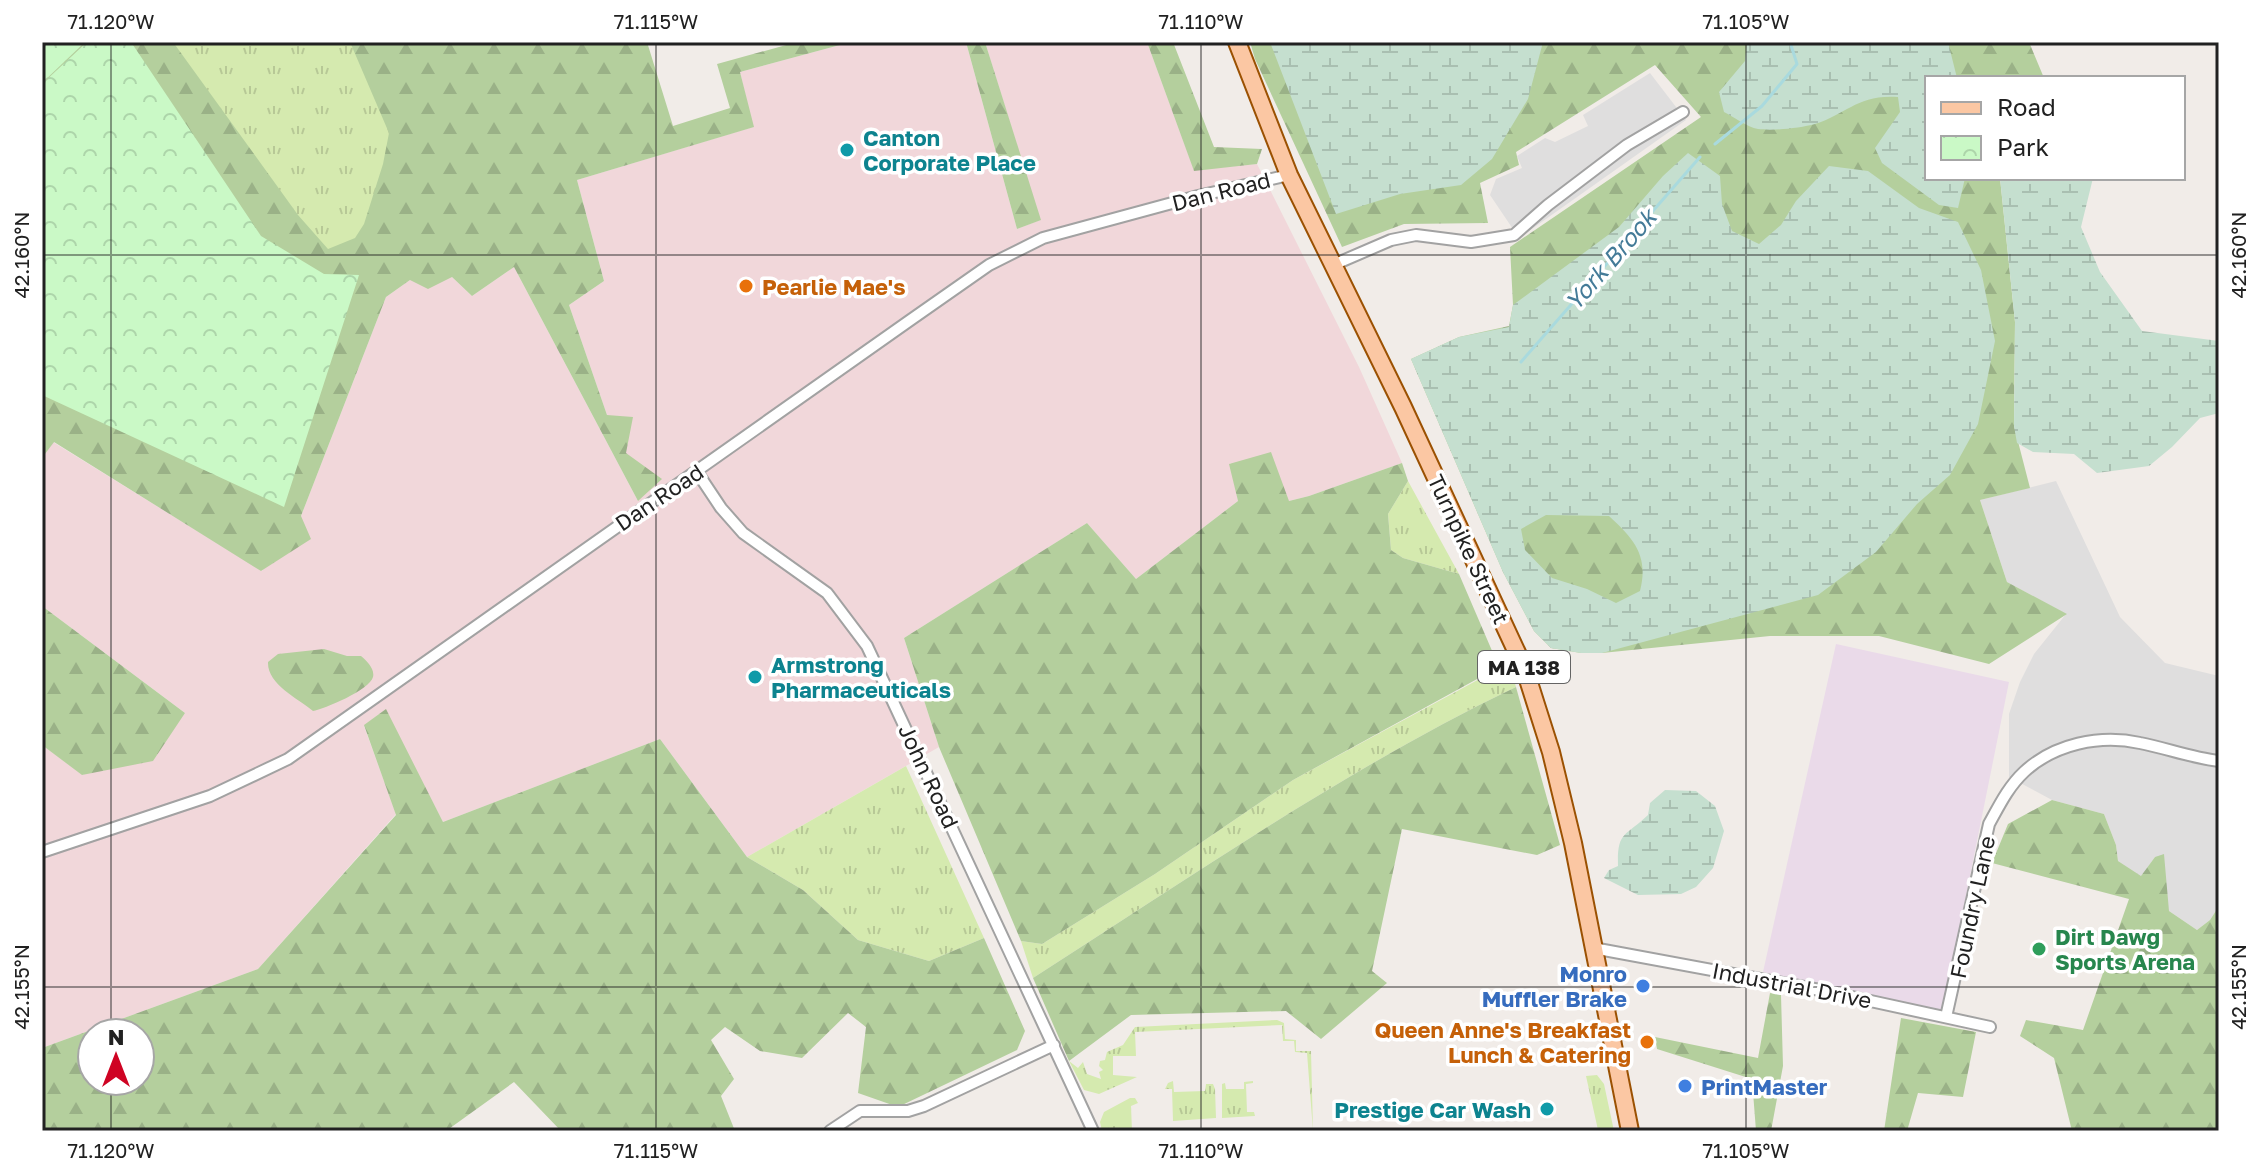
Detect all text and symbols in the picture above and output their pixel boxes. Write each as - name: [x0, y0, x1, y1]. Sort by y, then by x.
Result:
- text: 71.120°W: [68, 9, 155, 33]
- text: 71.115°W: [614, 9, 698, 33]
- text: 71.110°W: [1158, 9, 1244, 33]
- text: 71.105°W: [1703, 9, 1790, 33]
- legend: [1925, 76, 2185, 180]
- text: Road: [1997, 92, 2056, 121]
- place label: Canton Corporate Place: [863, 124, 1036, 176]
- text: Park: [1997, 132, 2049, 161]
- marker: Canton Corporate Place: [838, 141, 856, 159]
- street label: Dan Road: [1169, 166, 1273, 216]
- water label: York Brook: [1558, 201, 1663, 315]
- text: 42.160°N: [9, 212, 33, 299]
- text: 42.160°N: [2226, 212, 2250, 299]
- place label: Pearlie Mae's: [762, 273, 905, 300]
- marker: Pearlie Mae's: [737, 277, 755, 295]
- street label: Dan Road: [610, 458, 708, 536]
- street label: Turnpike Street: [1423, 470, 1515, 628]
- place label: Armstrong Pharmaceuticals: [771, 651, 951, 703]
- road number: MA 138: [1478, 651, 1570, 683]
- marker: Armstrong Pharmaceuticals: [746, 668, 764, 686]
- street label: John Road: [893, 720, 965, 832]
- street label: Foundry Lane: [1944, 833, 2000, 981]
- place label: Dirt Dawg Sports Arena: [2055, 923, 2195, 975]
- marker: Dirt Dawg Sports Arena: [2030, 940, 2048, 958]
- text: 42.155°N: [9, 944, 33, 1030]
- text: 42.155°N: [2226, 944, 2250, 1030]
- street label: Industrial Drive: [1710, 956, 1874, 1014]
- place label: Monro Muffler Brake: [1482, 960, 1627, 1012]
- marker: Monro Muffler Brake: [1634, 977, 1652, 995]
- place label: Queen Anne's Breakfast Lunch & Catering: [1374, 1016, 1631, 1068]
- north arrow: [76, 1017, 156, 1097]
- text: N: [108, 1023, 124, 1050]
- marker: Queen Anne's Breakfast Lunch & Catering: [1638, 1033, 1656, 1051]
- place label: PrintMaster: [1701, 1073, 1828, 1100]
- marker: PrintMaster: [1676, 1077, 1694, 1095]
- place label: Prestige Car Wash: [1334, 1096, 1531, 1123]
- marker: Prestige Car Wash: [1538, 1100, 1556, 1118]
- text: 71.120°W: [68, 1138, 155, 1162]
- text: 71.115°W: [614, 1138, 698, 1162]
- text: 71.110°W: [1158, 1138, 1244, 1162]
- text: 71.105°W: [1703, 1138, 1790, 1162]

